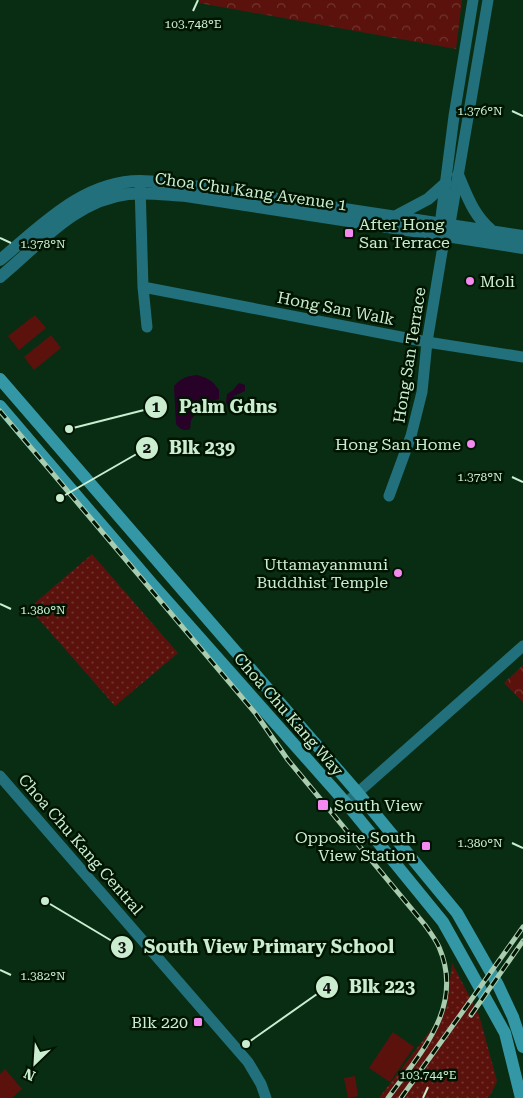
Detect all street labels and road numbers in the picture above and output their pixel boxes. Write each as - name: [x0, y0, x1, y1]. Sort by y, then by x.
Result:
- street label: Choa Chu Kang Avenue 1: [154, 169, 348, 214]
- street label: Hong San Terrace: [389, 286, 430, 424]
- street label: Hong San Walk: [276, 288, 396, 329]
- street label: Choa Chu Kang Way: [230, 649, 348, 780]
- street label: Choa Chu Kang Central: [14, 770, 147, 919]

